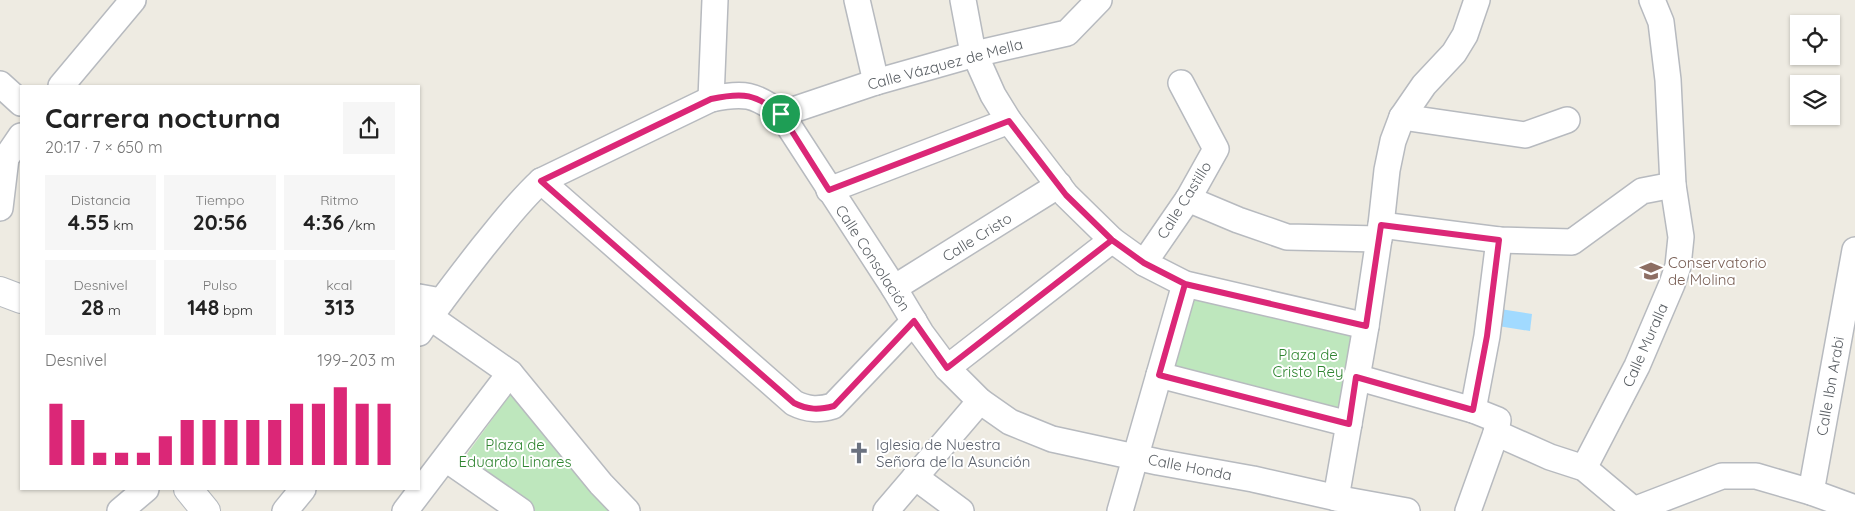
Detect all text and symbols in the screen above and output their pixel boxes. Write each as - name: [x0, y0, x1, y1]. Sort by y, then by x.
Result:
- map controls: [1790, 15, 1840, 125]
- button: locate: [1790, 15, 1840, 65]
- street label: Calle Vázquez de Mella: [865, 34, 1025, 94]
- button: layers: [1790, 75, 1840, 125]
- pin: [760, 93, 802, 135]
- text: Carrera nocturna: [45, 100, 281, 135]
- icon: arrive: [767, 100, 795, 128]
- button: share: [343, 102, 395, 154]
- text: 20:17 · 7 × 650 m: [45, 137, 163, 157]
- street label: Calle Castillo: [1153, 158, 1215, 242]
- text: Distancia: [71, 191, 131, 209]
- text: Tiempo: [195, 191, 245, 209]
- text: Ritmo: [320, 191, 359, 209]
- street label: Calle Consolación: [832, 201, 914, 315]
- street label: Calle Cristo: [939, 208, 1015, 266]
- text: 4.55: [68, 209, 110, 235]
- text: 20:56: [193, 209, 247, 235]
- text: 4:36: [303, 209, 344, 235]
- text: km: [110, 216, 134, 234]
- text: /km: [344, 216, 376, 234]
- place label: Conservatorio de Molina: [1668, 253, 1767, 289]
- school or university icon: Conservatorio de Molina: [1638, 258, 1664, 284]
- text: Desnivel: [74, 276, 128, 294]
- text: Pulso: [203, 276, 237, 294]
- text: kcal: [326, 276, 352, 294]
- text: 28: [81, 294, 104, 320]
- text: 148: [187, 294, 219, 320]
- text: 313: [324, 294, 355, 320]
- street label: Calle Muralla: [1618, 300, 1672, 390]
- text: m: [104, 301, 121, 319]
- text: bpm: [219, 301, 253, 319]
- street label: Calle Ibn Arabi: [1812, 335, 1848, 437]
- park label: Plaza de Cristo Rey: [1273, 345, 1343, 381]
- text: Desnivel: [45, 350, 107, 370]
- text: 199–203 m: [317, 350, 395, 370]
- park label: Plaza de Eduardo Linares: [459, 435, 572, 471]
- place label: Iglesia de Nuestra Señora de la Asunción: [876, 435, 1030, 471]
- church icon: Iglesia de Nuestra Señora de la Asunción: [846, 440, 872, 466]
- street label: Calle Honda: [1147, 450, 1233, 484]

